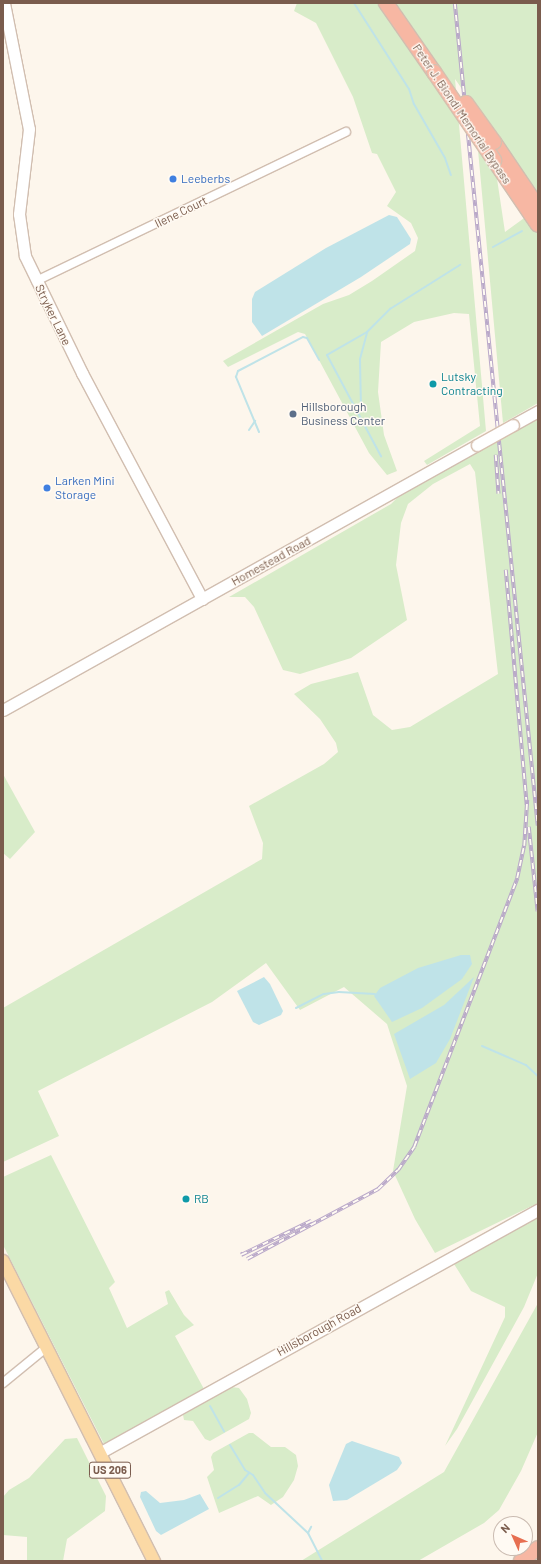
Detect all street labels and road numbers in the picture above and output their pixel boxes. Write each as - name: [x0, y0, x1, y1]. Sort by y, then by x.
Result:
- street label: Peter J. Biondi Memorial Bypass: [410, 41, 514, 187]
- street label: Ilene Court: [152, 193, 210, 231]
- street label: Stryker Lane: [32, 282, 74, 348]
- street label: Homestead Road: [229, 533, 313, 589]
- street label: Hillsborough Road: [274, 1301, 364, 1359]
- road number: US 206: [88, 1461, 132, 1479]

